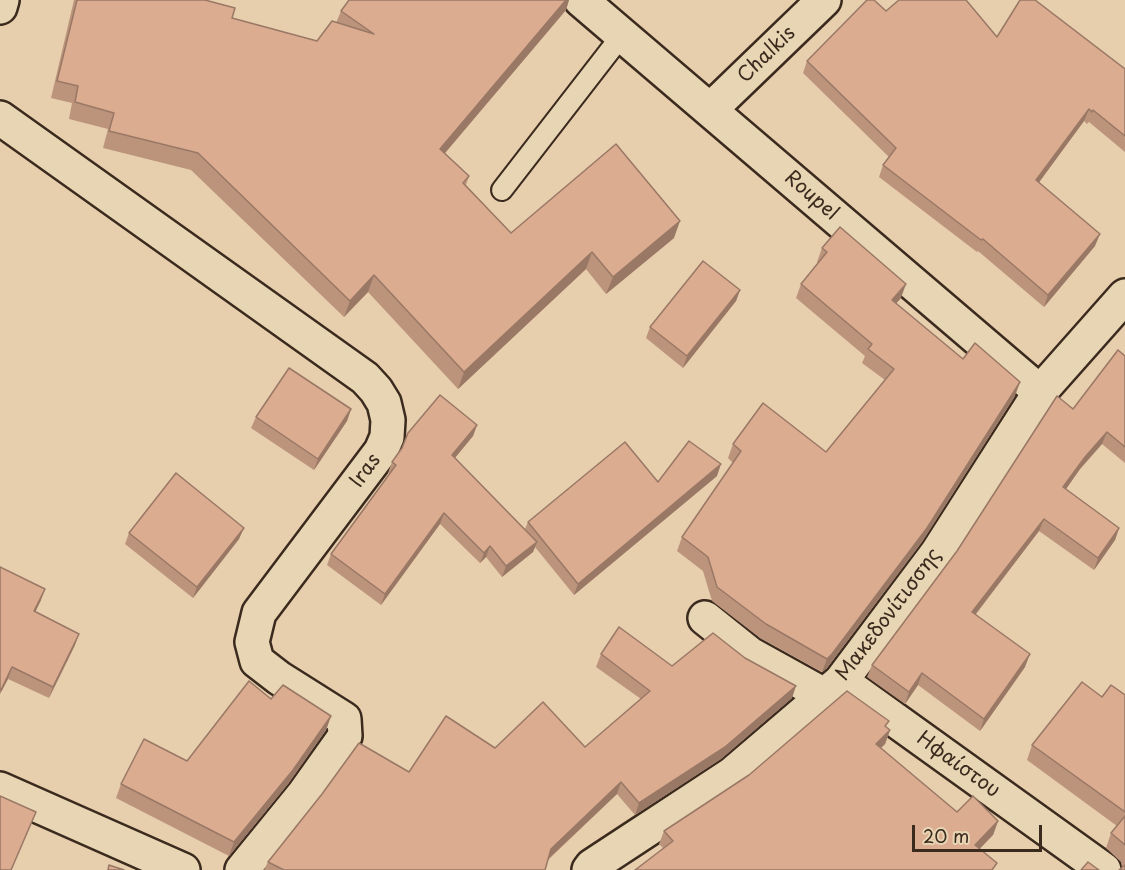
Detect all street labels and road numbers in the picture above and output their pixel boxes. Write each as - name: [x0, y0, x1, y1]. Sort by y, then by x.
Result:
- street label: Chalkis: [733, 22, 801, 88]
- street label: Roupel: [779, 166, 843, 226]
- street label: Iras: [346, 449, 386, 493]
- street label: Μακεδονίτισσης: [831, 544, 947, 686]
- street label: Ηφαίστου: [912, 727, 1004, 803]

